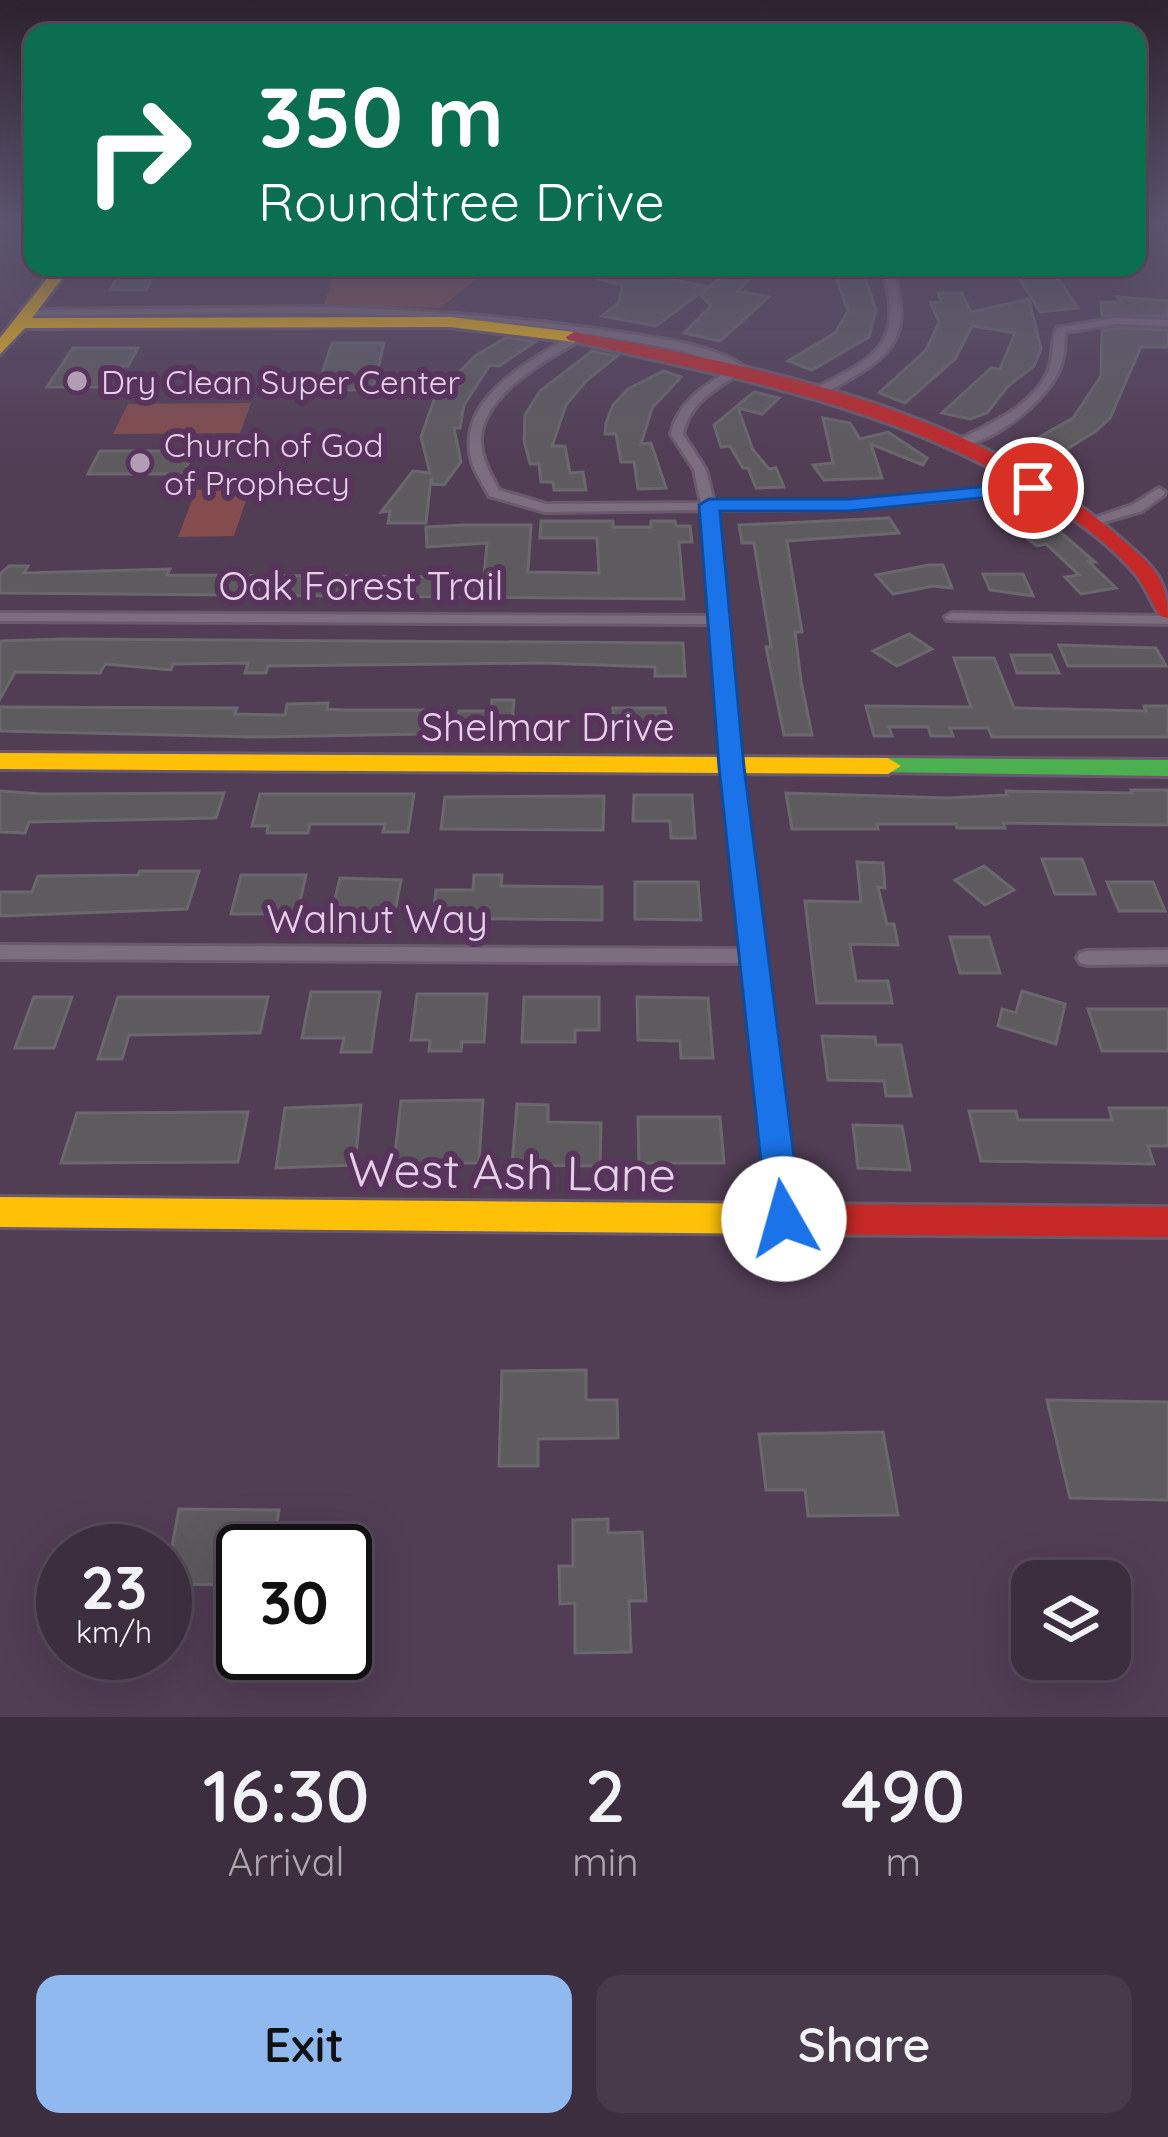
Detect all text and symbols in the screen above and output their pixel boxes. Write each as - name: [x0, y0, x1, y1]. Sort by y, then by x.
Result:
- text: 350 m: [258, 63, 504, 168]
- icon: right: [60, 72, 216, 228]
- text: Roundtree Drive: [258, 167, 665, 235]
- place label: Dry Clean Super Center: [101, 361, 460, 402]
- marker: Dry Clean Super Center: [64, 368, 90, 394]
- place label: Church of God of Prophecy: [164, 424, 384, 503]
- pin: [982, 437, 1084, 539]
- marker: Church of God of Prophecy: [127, 450, 153, 476]
- icon: arrive: [1000, 455, 1066, 521]
- street label: Oak Forest Trail: [218, 561, 504, 610]
- street label: Shelmar Drive: [421, 702, 675, 751]
- street label: Walnut Way: [266, 894, 488, 943]
- street label: West Ash Lane: [347, 1138, 677, 1204]
- position arrow: [721, 1156, 847, 1282]
- speed limit sign: 30: [216, 1524, 372, 1680]
- text: 23: [81, 1549, 147, 1624]
- map controls: [1011, 1560, 1131, 1680]
- button: layers: [1011, 1560, 1131, 1680]
- text: km/h: [76, 1613, 152, 1651]
- text: 16:30: [203, 1750, 369, 1840]
- text: 2: [585, 1750, 626, 1840]
- text: 490: [841, 1750, 965, 1840]
- text: Arrival: [228, 1837, 344, 1886]
- text: min: [572, 1837, 639, 1886]
- text: m: [886, 1837, 921, 1886]
- button: Exit: [36, 1975, 572, 2113]
- button: Share: [596, 1975, 1132, 2113]

